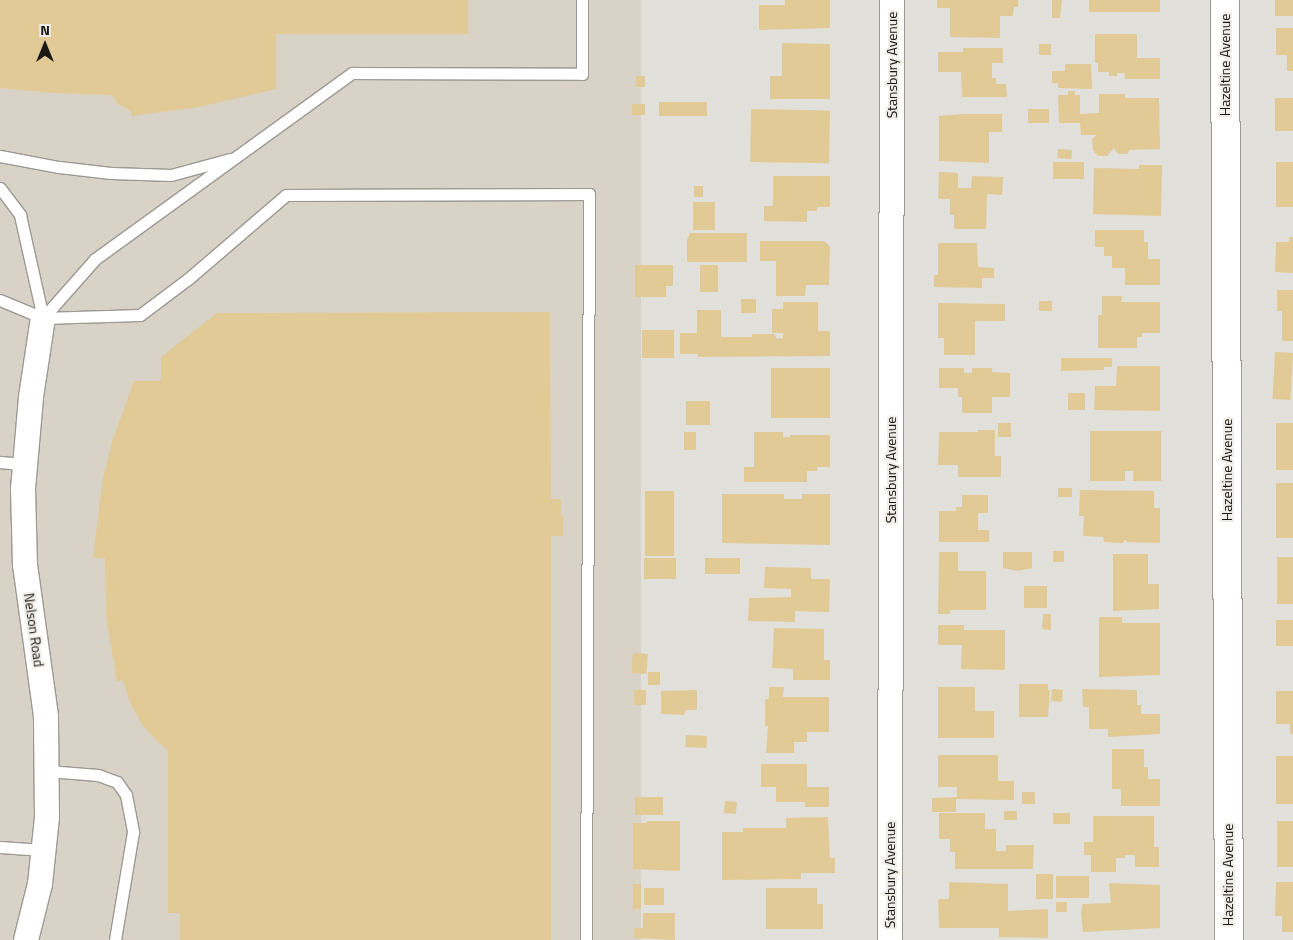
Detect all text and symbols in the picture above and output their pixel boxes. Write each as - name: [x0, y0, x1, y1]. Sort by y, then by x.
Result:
- street label: Stansbury Avenue: [884, 12, 900, 118]
- street label: Hazeltine Avenue: [1217, 14, 1233, 116]
- text: N: [40, 19, 50, 40]
- north arrow: [20, 20, 70, 70]
- street label: Stansbury Avenue: [883, 417, 899, 523]
- street label: Hazeltine Avenue: [1219, 419, 1235, 521]
- street label: Nelson Road: [20, 592, 48, 668]
- street label: Stansbury Avenue: [882, 822, 898, 928]
- street label: Hazeltine Avenue: [1220, 824, 1236, 926]

